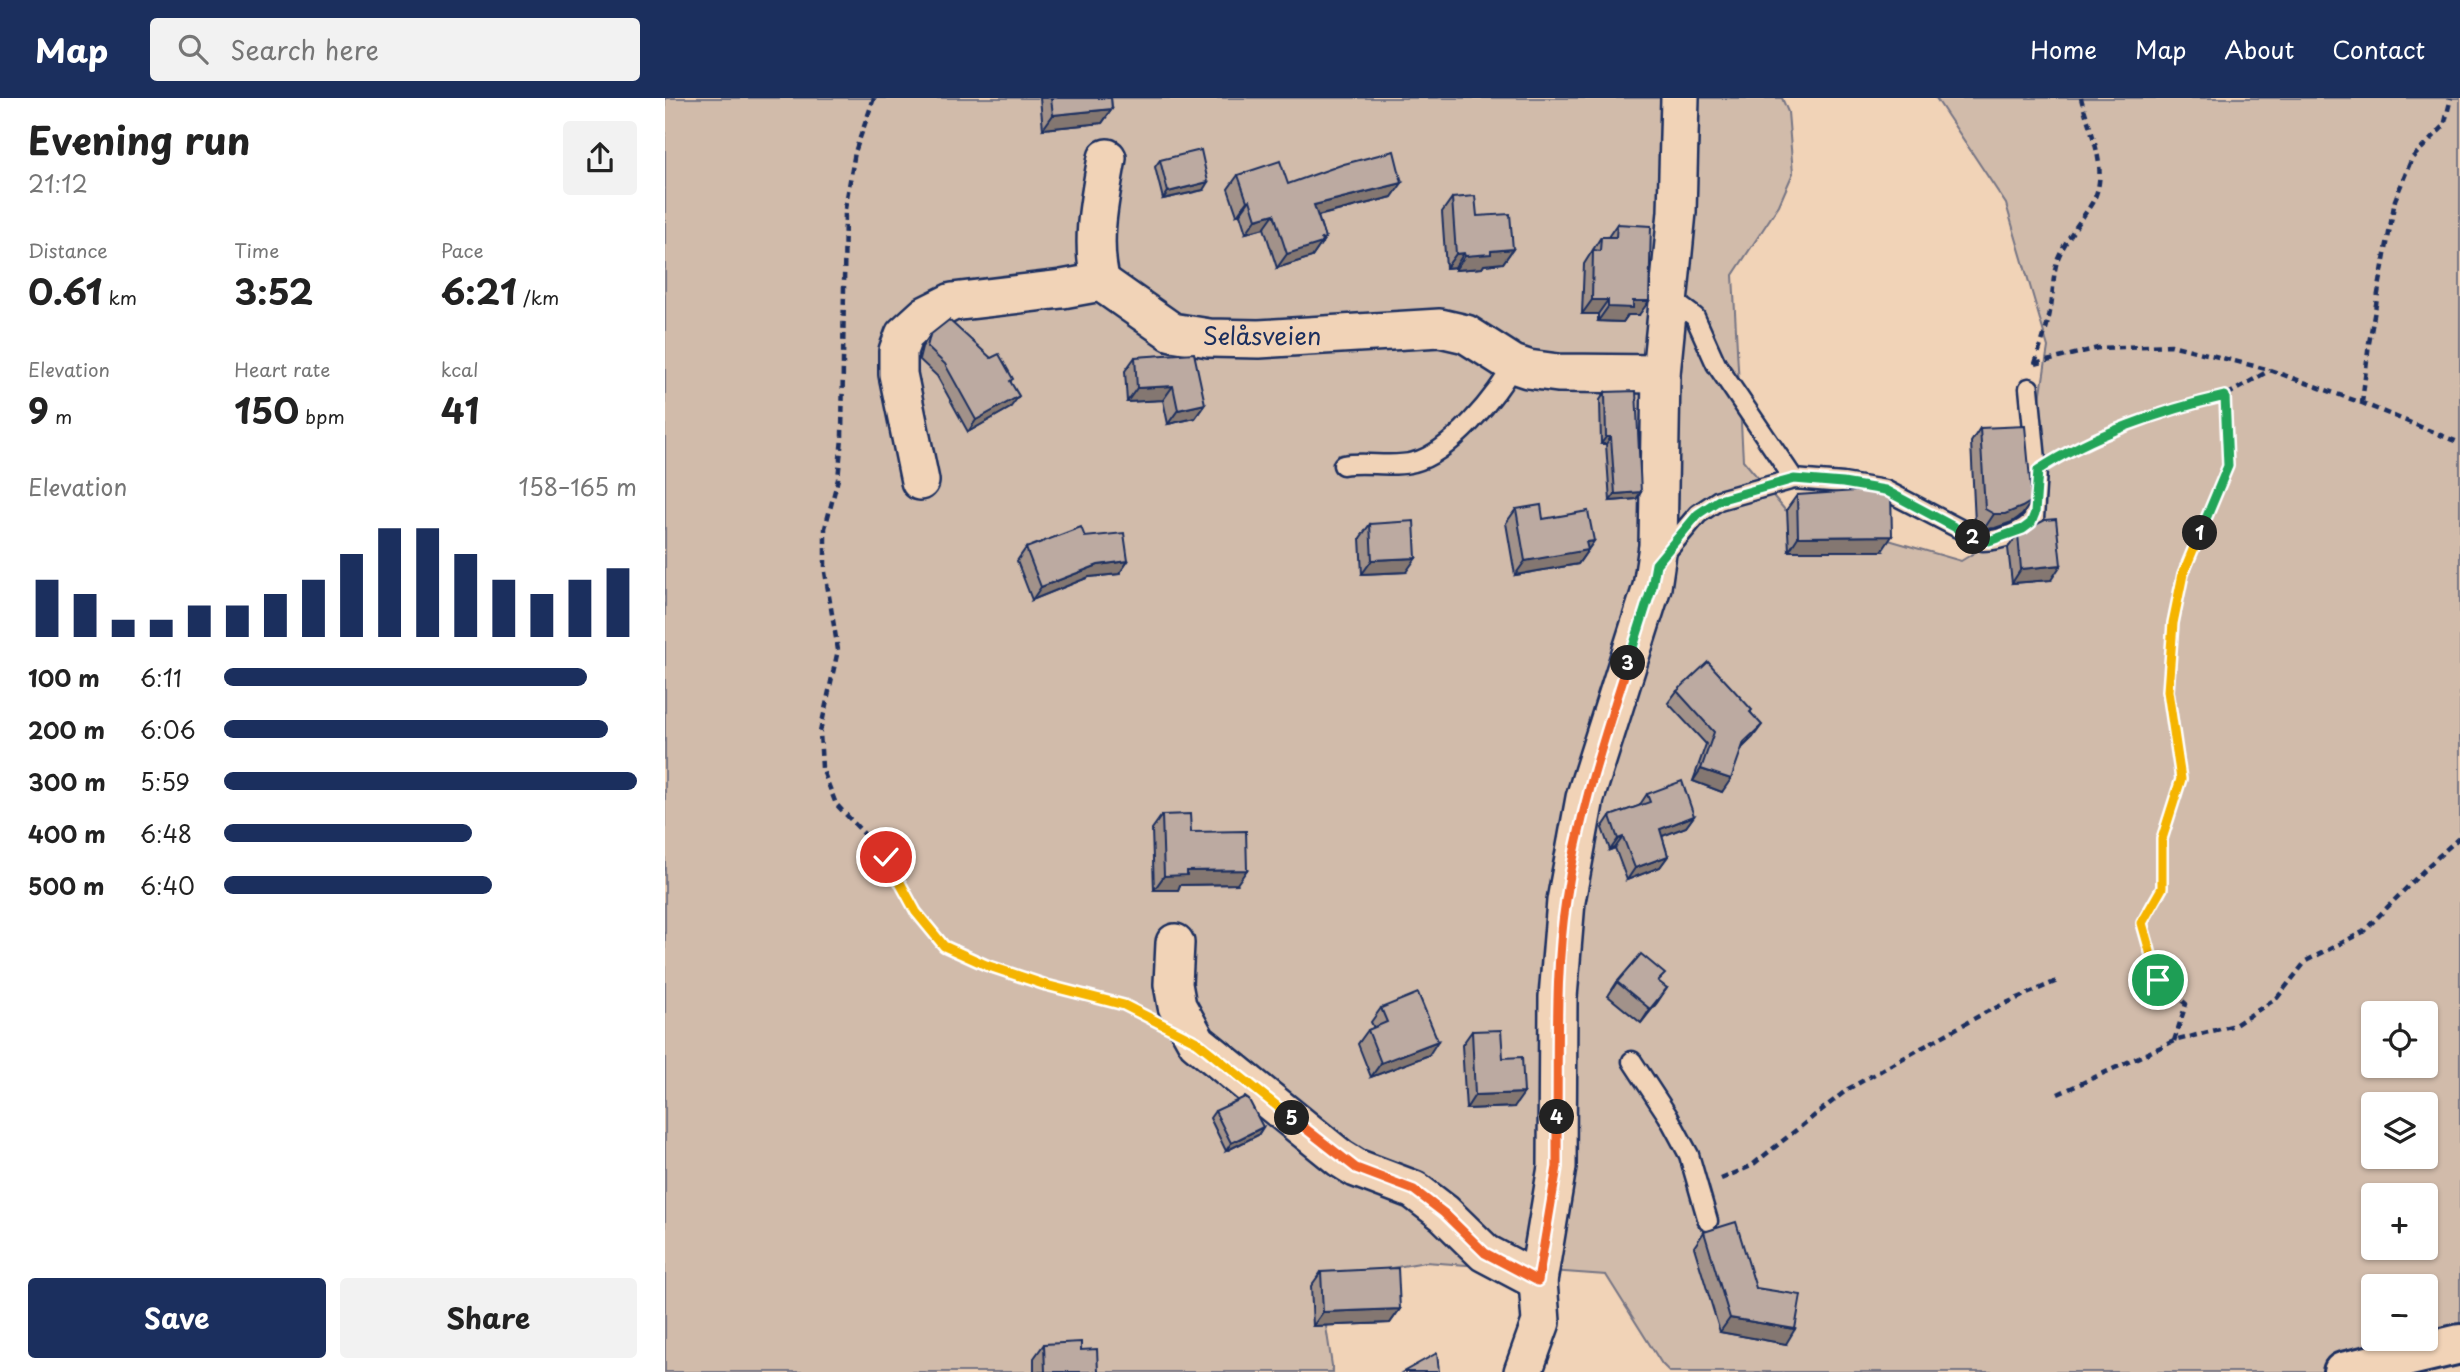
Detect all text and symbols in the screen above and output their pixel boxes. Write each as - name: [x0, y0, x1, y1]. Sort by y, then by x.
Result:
- search box: [150, 18, 640, 81]
- text: Map: [35, 24, 108, 74]
- icon: search: [174, 30, 212, 68]
- text: Search here: [230, 30, 379, 69]
- text: Home: [2030, 31, 2097, 67]
- text: Map: [2135, 31, 2186, 67]
- text: About: [2224, 31, 2294, 67]
- text: Contact: [2332, 31, 2425, 67]
- text: Evening run: [28, 111, 250, 168]
- button: share: [563, 121, 637, 195]
- text: 21:12: [28, 166, 88, 201]
- text: Distance: [28, 236, 108, 264]
- text: Time: [234, 236, 279, 264]
- text: Pace: [441, 236, 484, 264]
- text: 0.61: [28, 264, 102, 317]
- text: 3:52: [234, 264, 313, 317]
- text: 6:21: [441, 264, 517, 317]
- text: km: [102, 283, 137, 311]
- text: /km: [517, 283, 559, 311]
- street label: Selåsveien: [1203, 317, 1321, 353]
- text: Elevation: [28, 355, 110, 383]
- text: Heart rate: [234, 355, 330, 383]
- text: kcal: [441, 355, 479, 383]
- text: 9: [28, 383, 49, 436]
- text: 150: [234, 383, 299, 436]
- text: 41: [441, 383, 479, 436]
- text: m: [49, 402, 72, 430]
- text: bpm: [299, 402, 345, 430]
- text: Elevation: [28, 469, 127, 504]
- text: 158–165 m: [519, 469, 637, 504]
- pin: 1: [2183, 516, 2217, 550]
- text: 1: [2195, 518, 2204, 546]
- pin: 2: [1955, 520, 1991, 555]
- text: 2: [1966, 522, 1979, 550]
- pin: 3: [1611, 646, 1646, 680]
- text: 3: [1621, 648, 1634, 676]
- text: 100 m: [28, 660, 100, 695]
- text: 6:11: [140, 660, 182, 695]
- text: 200 m: [28, 712, 105, 747]
- text: 6:06: [140, 712, 196, 747]
- text: 300 m: [28, 764, 106, 799]
- text: 5:59: [140, 764, 190, 799]
- text: 400 m: [28, 816, 106, 851]
- text: 6:48: [140, 816, 192, 851]
- pin: [856, 827, 916, 887]
- icon: check: [867, 838, 905, 876]
- text: 500 m: [28, 868, 105, 903]
- text: 6:40: [140, 868, 195, 903]
- pin: [2128, 950, 2188, 1010]
- icon: arrive: [2139, 961, 2177, 999]
- map controls: [2361, 1001, 2438, 1351]
- button: locate: [2361, 1001, 2438, 1078]
- button: layers: [2361, 1092, 2438, 1169]
- pin: 5: [1275, 1100, 1309, 1136]
- pin: 4: [1539, 1100, 1575, 1134]
- text: 4: [1550, 1102, 1563, 1130]
- text: 5: [1285, 1103, 1298, 1131]
- button: +: [2361, 1183, 2438, 1260]
- button: −: [2361, 1274, 2438, 1351]
- button: Save: [28, 1278, 326, 1358]
- button: Share: [340, 1278, 637, 1358]

